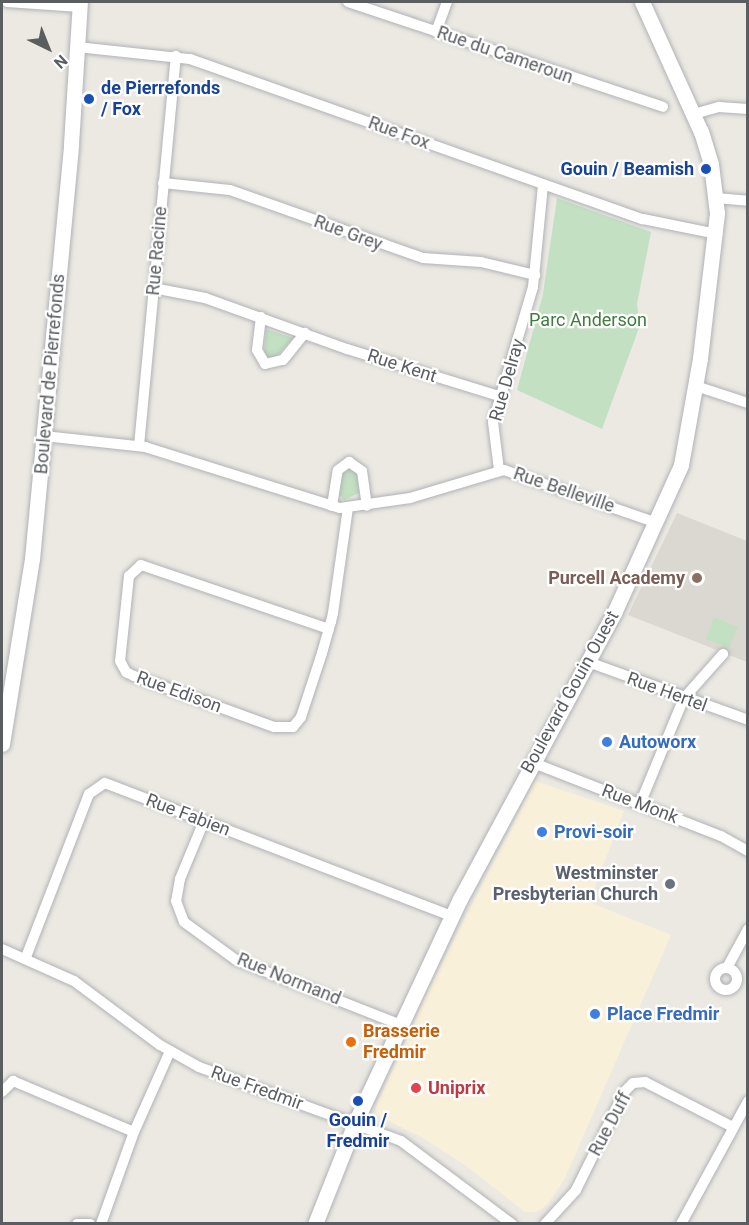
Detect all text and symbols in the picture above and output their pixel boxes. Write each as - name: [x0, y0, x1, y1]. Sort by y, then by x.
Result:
- north arrow: [18, 18, 78, 78]
- street label: Rue du Cameroun: [434, 22, 576, 88]
- text: N: [50, 51, 71, 72]
- place label: de Pierrefonds / Fox: [101, 78, 220, 121]
- marker: de Pierrefonds / Fox: [82, 92, 96, 106]
- street label: Rue Fox: [365, 112, 433, 154]
- place label: Gouin / Beamish: [560, 158, 694, 180]
- marker: Gouin / Beamish: [699, 162, 713, 176]
- street label: Rue Racine: [142, 206, 172, 296]
- street label: Rue Grey: [311, 211, 385, 255]
- street label: Boulevard de Pierrefonds: [30, 273, 70, 475]
- park label: Parc Anderson: [529, 309, 647, 331]
- street label: Rue Delray: [485, 336, 529, 424]
- street label: Rue Kent: [365, 345, 439, 387]
- street label: Rue Belleville: [511, 463, 617, 517]
- place label: Purcell Academy: [548, 567, 685, 589]
- marker: Purcell Academy: [690, 571, 704, 585]
- street label: Boulevard Gouin Ouest: [516, 607, 624, 777]
- street label: Rue Edison: [133, 667, 225, 717]
- street label: Rue Hertel: [624, 668, 710, 716]
- place label: Autoworx: [619, 731, 696, 753]
- marker: Autoworx: [600, 735, 614, 749]
- street label: Rue Monk: [599, 780, 681, 828]
- street label: Rue Fabien: [143, 789, 233, 841]
- place label: Provi-soir: [554, 821, 634, 843]
- marker: Provi-soir: [535, 825, 549, 839]
- place label: Westminster Presbyterian Church: [493, 863, 658, 906]
- marker: Westminster Presbyterian Church: [663, 877, 677, 891]
- street label: Rue Normand: [234, 948, 344, 1010]
- place label: Place Fredmir: [607, 1003, 719, 1025]
- marker: Place Fredmir: [588, 1007, 602, 1021]
- place label: Brasserie Fredmir: [363, 1021, 440, 1064]
- marker: Brasserie Fredmir: [344, 1035, 358, 1049]
- street label: Rue Fredmir: [208, 1061, 306, 1115]
- place label: Uniprix: [428, 1077, 485, 1099]
- marker: Uniprix: [409, 1081, 423, 1095]
- street label: Rue Duff: [584, 1088, 636, 1160]
- marker: Gouin / Fredmir: [351, 1094, 365, 1108]
- place label: Gouin / Fredmir: [327, 1110, 389, 1152]

